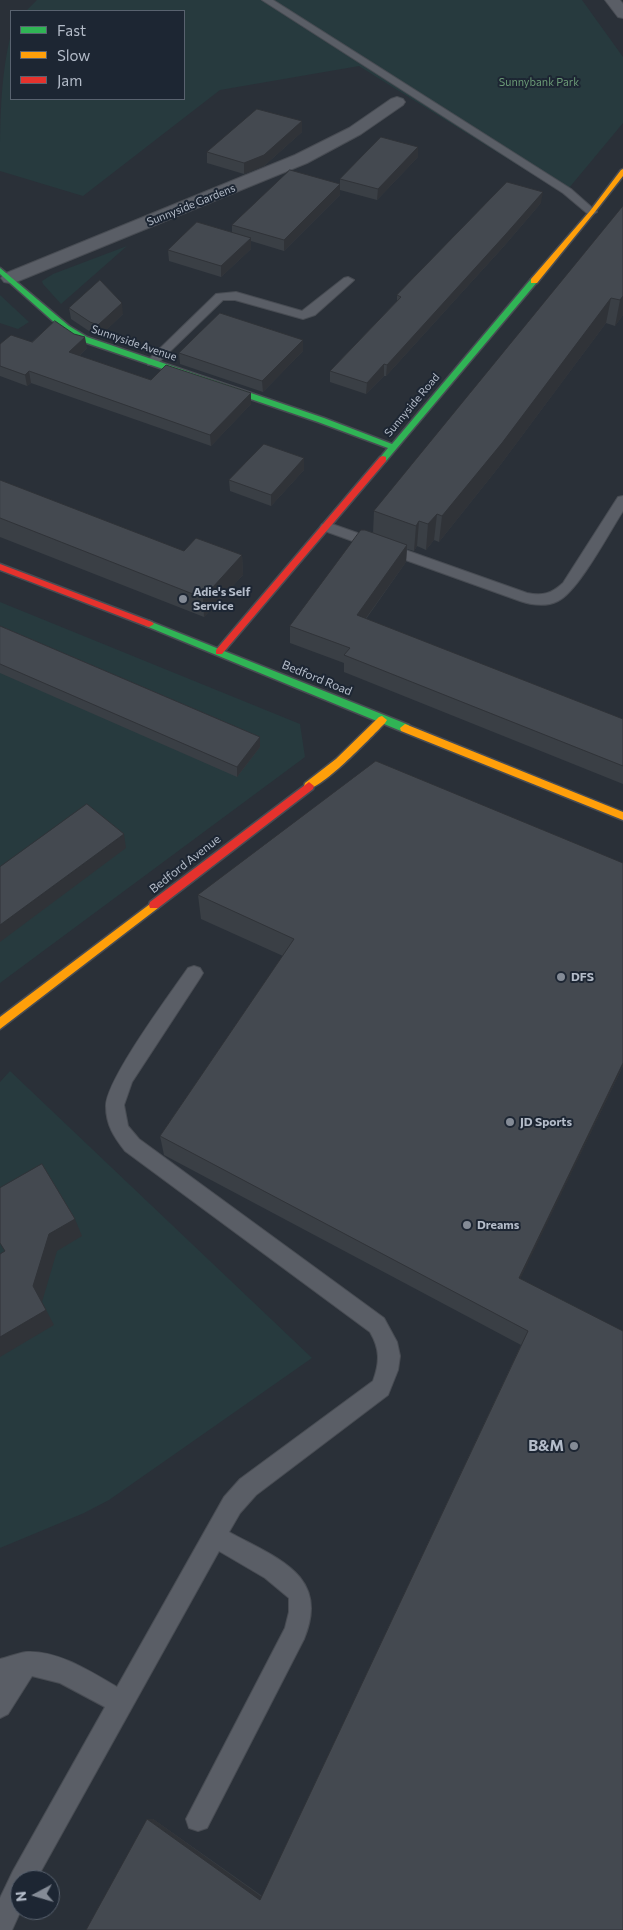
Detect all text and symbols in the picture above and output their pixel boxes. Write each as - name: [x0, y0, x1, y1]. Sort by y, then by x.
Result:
- legend: [10, 10, 185, 100]
- text: Fast: [57, 21, 86, 39]
- text: Slow: [57, 46, 90, 64]
- text: Jam: [57, 71, 82, 89]
- park label: Sunnybank Park: [499, 75, 579, 89]
- street label: Sunnyside Gardens: [145, 181, 237, 229]
- street label: Sunnyside Avenue: [90, 322, 178, 364]
- street label: Sunnyside Road: [382, 371, 442, 439]
- place label: Adie's Self Service: [193, 585, 250, 613]
- marker: Adie's Self Service: [177, 593, 189, 605]
- street label: Bedford Road: [280, 657, 354, 699]
- street label: Bedford Avenue: [147, 832, 223, 896]
- place label: DFS: [571, 970, 594, 984]
- marker: DFS: [555, 971, 567, 983]
- place label: JD Sports: [520, 1115, 572, 1129]
- marker: JD Sports: [504, 1116, 516, 1128]
- place label: Dreams: [477, 1218, 519, 1232]
- marker: Dreams: [461, 1219, 473, 1231]
- place label: B&M: [528, 1437, 564, 1455]
- marker: B&M: [568, 1440, 580, 1452]
- north arrow: [10, 1870, 60, 1920]
- text: N: [12, 1890, 30, 1903]

